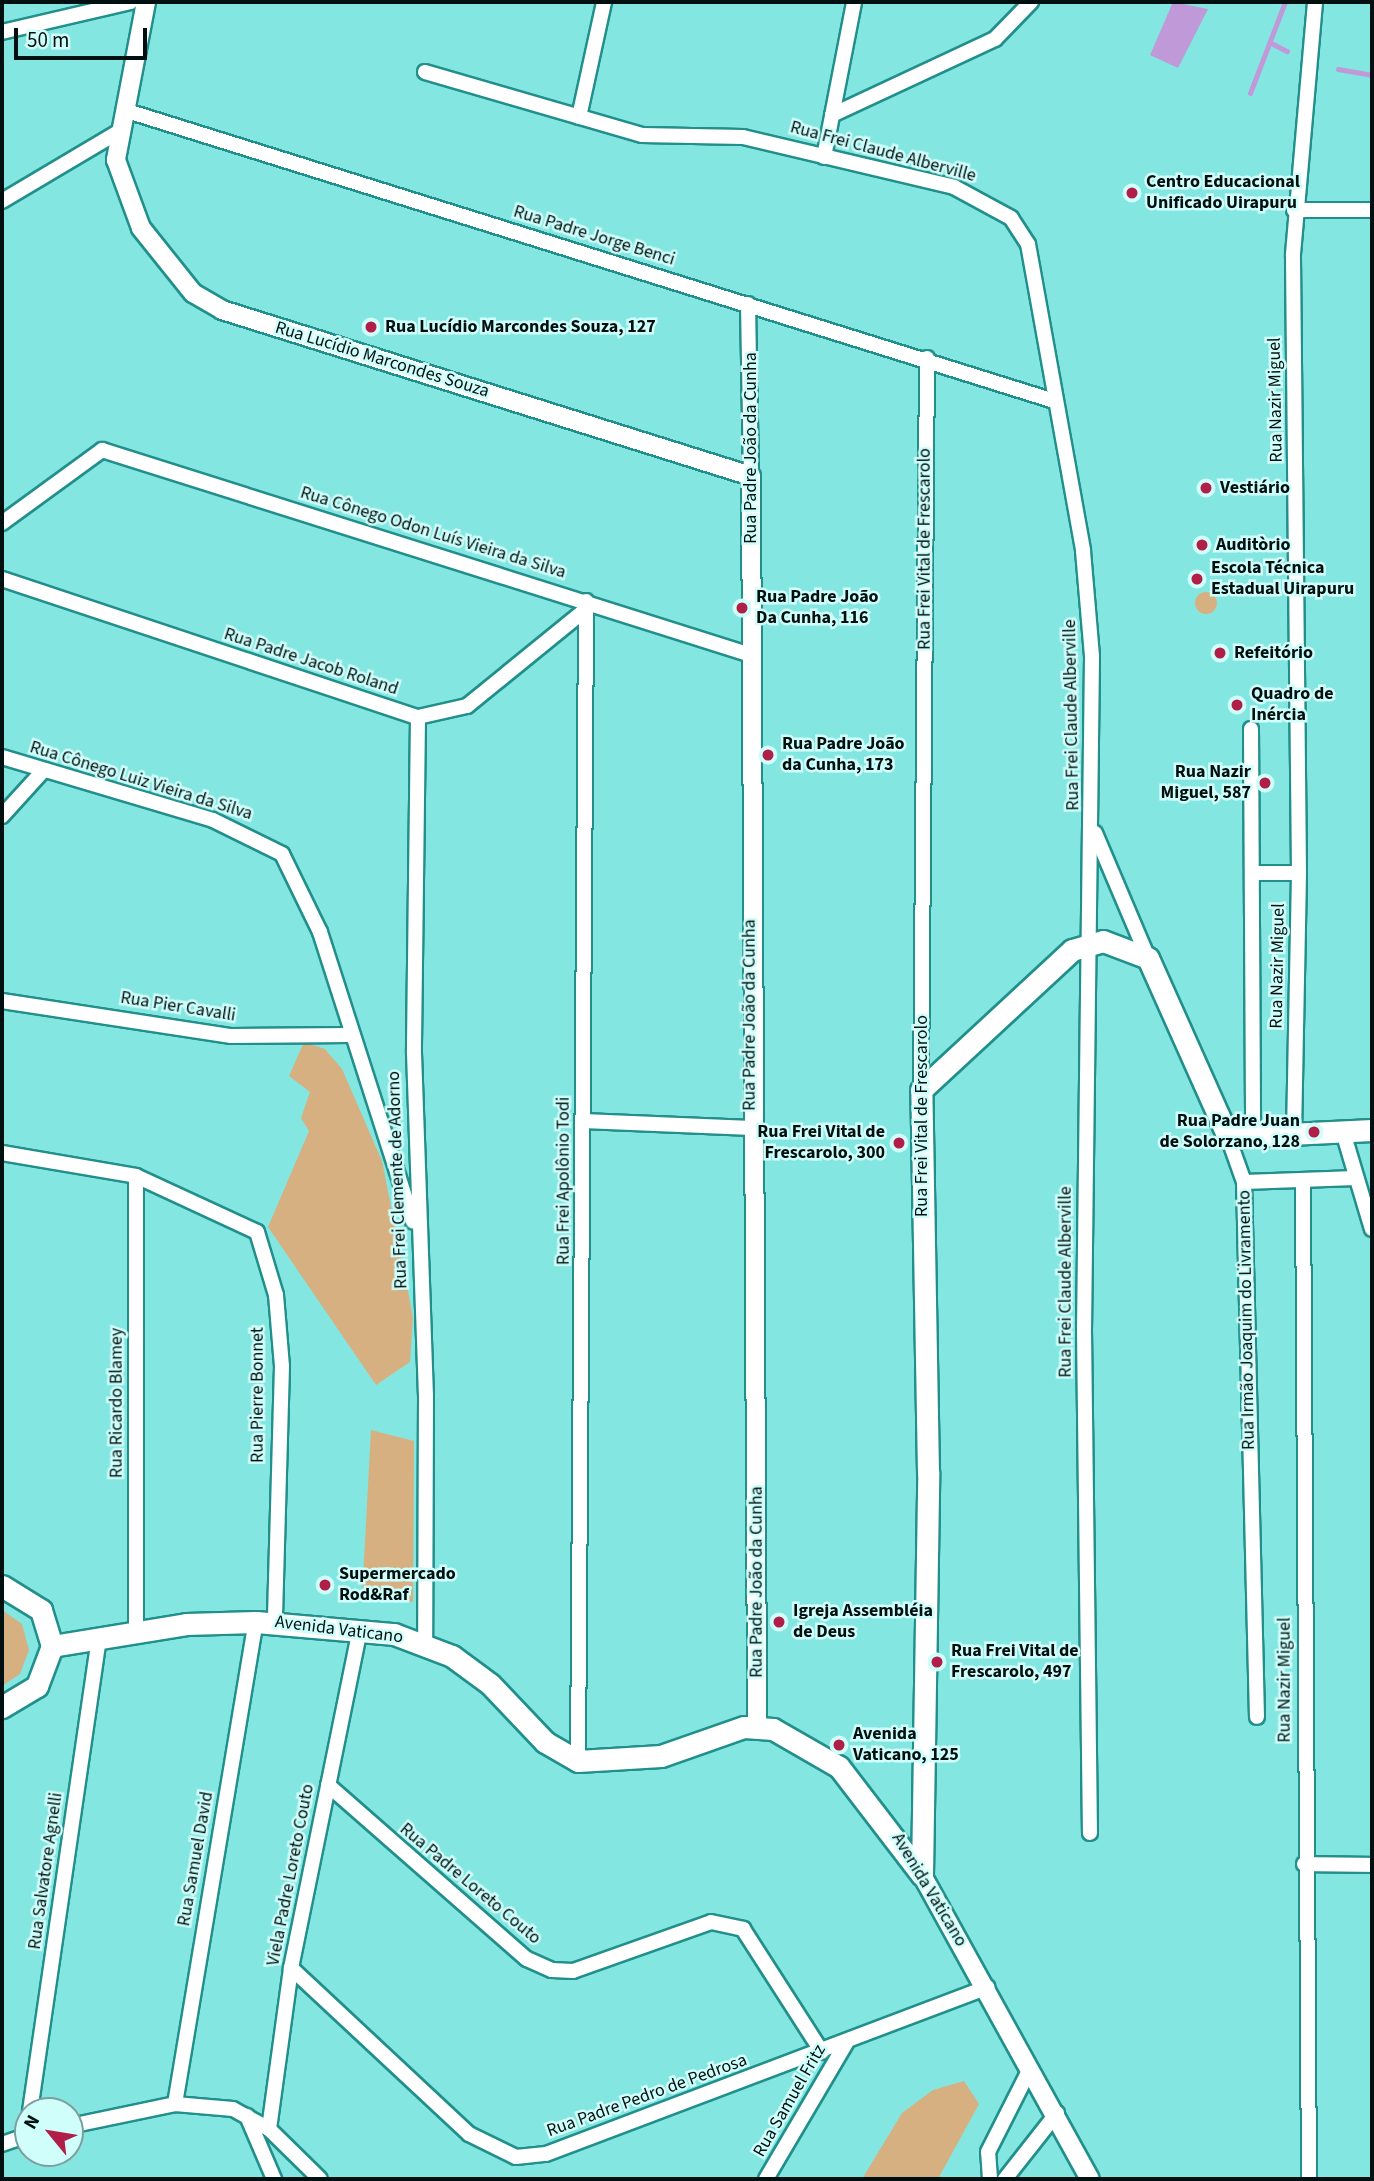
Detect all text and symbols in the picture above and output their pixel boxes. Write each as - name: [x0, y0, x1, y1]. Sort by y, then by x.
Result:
- scale bar: [18, 14, 150, 58]
- text: 50 m: [27, 25, 69, 55]
- street label: Rua Frei Claude Alberville: [788, 117, 978, 187]
- place label: Centro Educacional Unificado Uirapuru: [1146, 172, 1300, 214]
- marker: Centro Educacional Unificado Uirapuru: [1124, 185, 1140, 201]
- street label: Rua Padre Jorge Benci: [511, 201, 677, 271]
- place label: Rua Lucídio Marcondes Souza, 127: [385, 316, 656, 338]
- street label: Rua Lucídio Marcondes Souza: [272, 317, 492, 403]
- marker: Rua Lucídio Marcondes Souza, 127: [363, 319, 379, 335]
- street label: Rua Nazir Miguel: [1264, 337, 1288, 463]
- street label: Rua Padre João da Cunha: [740, 352, 762, 544]
- street label: Rua Frei Vital de Frescarolo: [914, 448, 936, 650]
- place label: Vestiário: [1220, 477, 1290, 499]
- marker: Vestiário: [1198, 480, 1214, 496]
- street label: Rua Cônego Odon Luís Vieira da Silva: [298, 482, 568, 584]
- place label: Auditòrio: [1216, 534, 1290, 556]
- marker: Auditòrio: [1194, 537, 1210, 553]
- place label: Escola Técnica Estadual Uirapuru: [1211, 558, 1354, 600]
- marker: Escola Técnica Estadual Uirapuru: [1189, 571, 1205, 587]
- place label: Rua Padre João Da Cunha, 116: [756, 587, 879, 630]
- marker: Rua Padre João Da Cunha, 116: [734, 600, 750, 616]
- street label: Rua Frei Claude Alberville: [1060, 619, 1084, 811]
- street label: Rua Padre Jacob Roland: [221, 624, 401, 700]
- place label: Refeitório: [1234, 642, 1313, 664]
- marker: Refeitório: [1212, 645, 1228, 661]
- place label: Quadro de Inércia: [1251, 684, 1334, 726]
- marker: Quadro de Inércia: [1229, 697, 1245, 713]
- place label: Rua Padre João da Cunha, 173: [782, 734, 905, 776]
- street label: Rua Cônego Luiz Vieira da Silva: [27, 737, 255, 825]
- marker: Rua Padre João da Cunha, 173: [760, 747, 776, 763]
- place label: Rua Nazir Miguel, 587: [1160, 762, 1251, 804]
- marker: Rua Nazir Miguel, 587: [1257, 775, 1273, 791]
- street label: Rua Nazir Miguel: [1266, 903, 1290, 1029]
- street label: Rua Padre João da Cunha: [739, 919, 761, 1111]
- street label: Rua Pier Cavalli: [119, 987, 237, 1027]
- street label: Rua Frei Vital de Frescarolo: [911, 1015, 933, 1217]
- street label: Rua Frei Clemente de Adorno: [383, 1071, 413, 1289]
- street label: Rua Frei Apolônio Todi: [553, 1097, 575, 1265]
- place label: Rua Padre Juan de Solorzano, 128: [1159, 1111, 1300, 1154]
- place label: Rua Frei Vital de Frescarolo, 300: [757, 1122, 885, 1164]
- marker: Rua Padre Juan de Solorzano, 128: [1306, 1124, 1322, 1140]
- marker: Rua Frei Vital de Frescarolo, 300: [891, 1135, 907, 1151]
- street label: Rua Frei Claude Alberville: [1055, 1186, 1077, 1378]
- street label: Rua Irmão Joaquim do Livramento: [1234, 1190, 1260, 1450]
- street label: Rua Pierre Bonnet: [247, 1327, 269, 1463]
- street label: Rua Ricardo Blamey: [106, 1328, 128, 1478]
- street label: Rua Padre João da Cunha: [746, 1486, 768, 1678]
- place label: Supermercado Rod&Raf: [339, 1564, 456, 1606]
- marker: Supermercado Rod&Raf: [317, 1577, 333, 1593]
- place label: Igreja Assembléia de Deus: [793, 1601, 933, 1644]
- street label: Avenida Vaticano: [274, 1611, 404, 1649]
- marker: Igreja Assembléia de Deus: [771, 1614, 787, 1630]
- street label: Rua Nazir Miguel: [1274, 1617, 1296, 1743]
- place label: Rua Frei Vital de Frescarolo, 497: [951, 1641, 1079, 1684]
- marker: Rua Frei Vital de Frescarolo, 497: [929, 1654, 945, 1670]
- place label: Avenida Vaticano, 125: [853, 1724, 959, 1766]
- marker: Avenida Vaticano, 125: [831, 1737, 847, 1753]
- street label: Viela Padre Loreto Couto: [263, 1782, 319, 1968]
- street label: Rua Samuel David: [174, 1790, 218, 1928]
- street label: Rua Salvatore Agnelli: [24, 1791, 68, 1951]
- street label: Rua Padre Loreto Couto: [395, 1819, 545, 1949]
- street label: Avenida Vaticano: [887, 1829, 971, 1951]
- street label: Rua Samuel Fritz: [749, 2041, 831, 2161]
- street label: Rua Padre Pedro de Pedrosa: [544, 2050, 750, 2142]
- north arrow: [14, 2097, 84, 2167]
- text: N: [17, 2110, 47, 2134]

